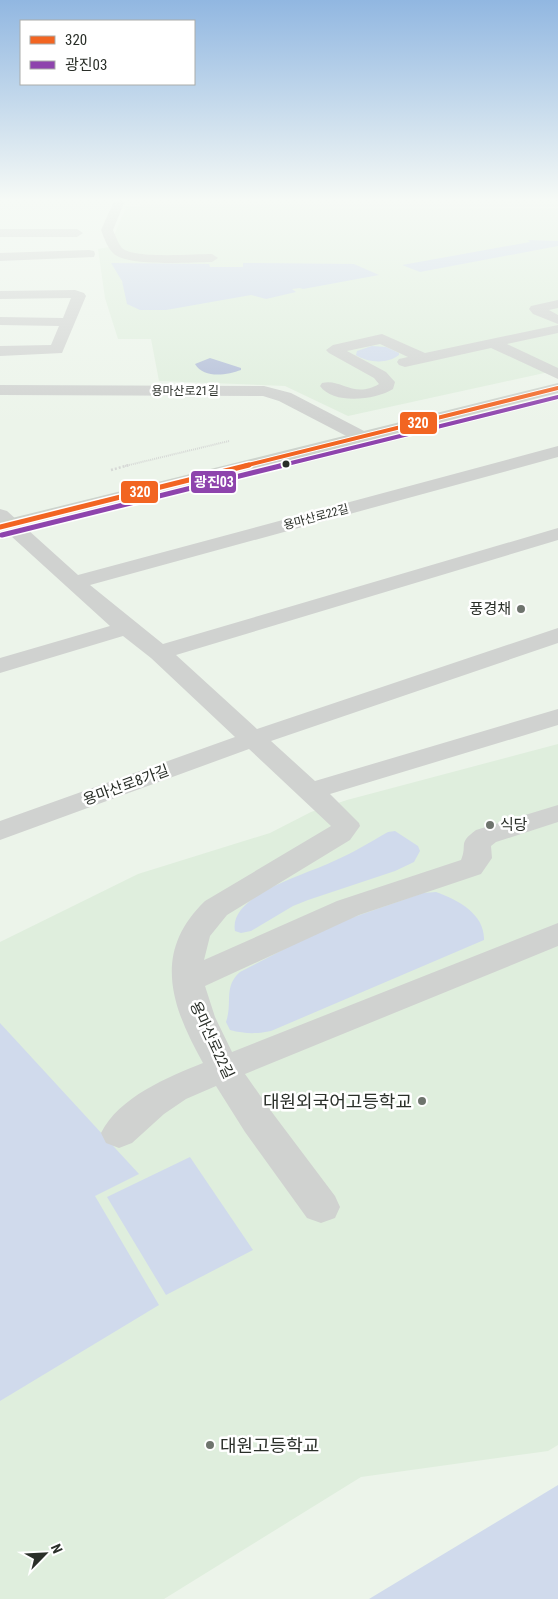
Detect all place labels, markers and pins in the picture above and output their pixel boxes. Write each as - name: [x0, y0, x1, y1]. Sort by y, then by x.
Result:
- unlabelled marker: [281, 459, 291, 469]
- place label: 풍경채: [470, 600, 511, 618]
- marker: 풍경채: [515, 603, 527, 615]
- place label: 식당: [500, 816, 528, 834]
- marker: 식당: [484, 819, 496, 831]
- place label: 대원외국어고등학교: [263, 1091, 412, 1112]
- marker: 대원외국어고등학교: [416, 1095, 428, 1107]
- place label: 대원고등학교: [220, 1435, 319, 1456]
- marker: 대원고등학교: [204, 1439, 216, 1451]

